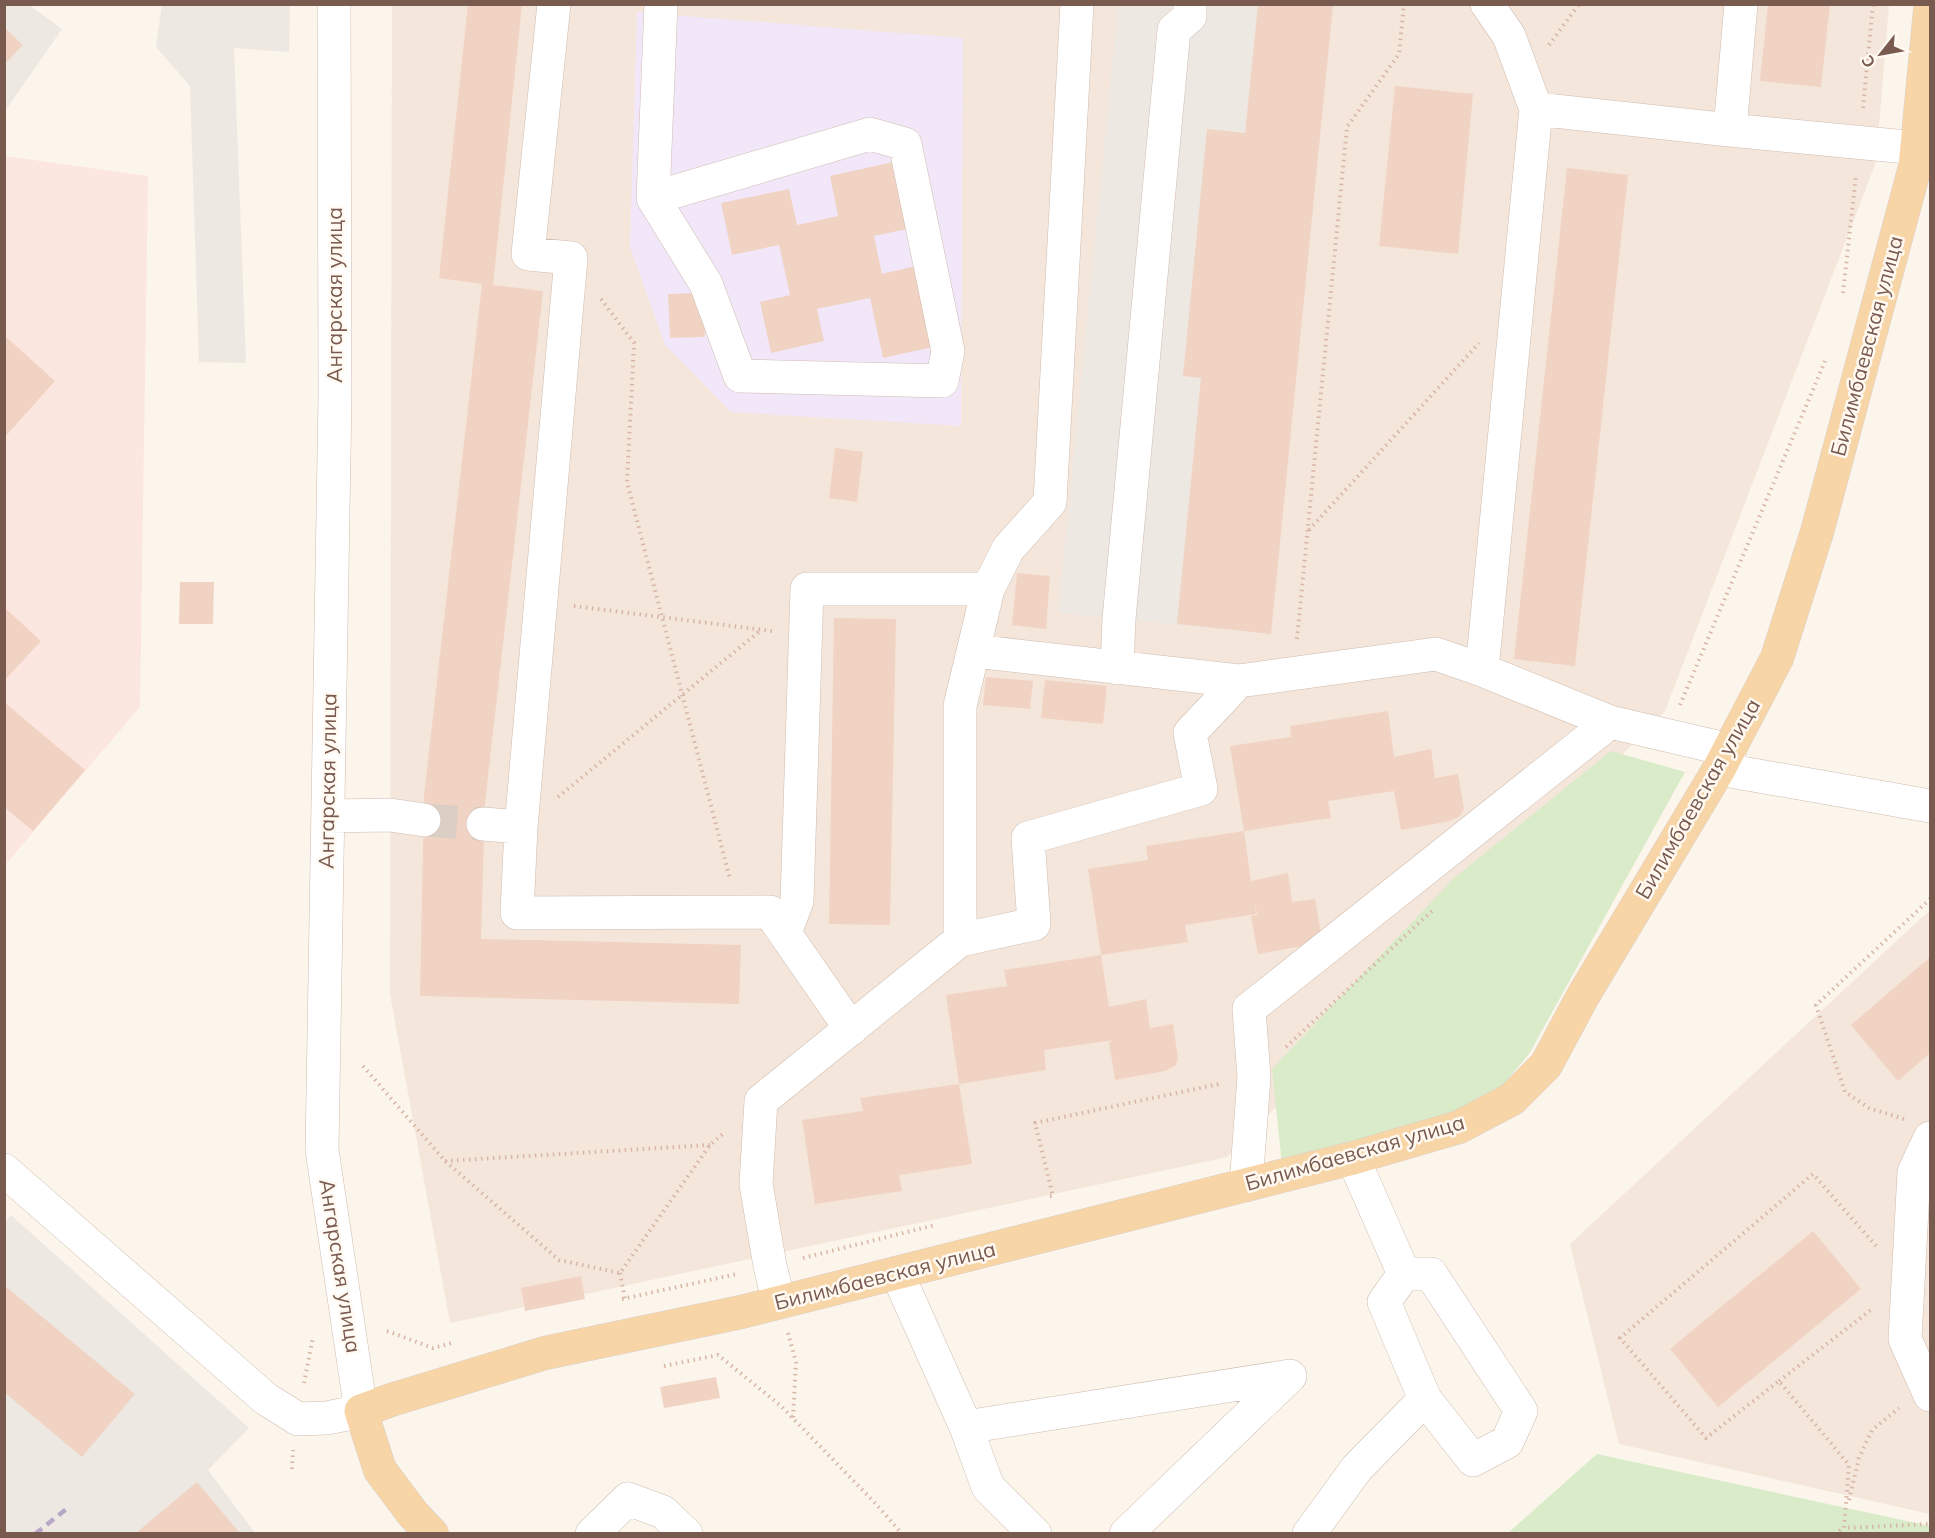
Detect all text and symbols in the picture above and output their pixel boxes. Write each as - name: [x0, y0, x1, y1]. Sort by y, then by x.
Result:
- north arrow: [1851, 24, 1911, 84]
- text: С: [1857, 52, 1880, 72]
- street label: Ангарская улица: [321, 207, 347, 383]
- street label: Билимбаевская улица: [1824, 233, 1908, 459]
- street label: Ангарская улица: [312, 693, 342, 869]
- street label: Билимбаевская улица: [1629, 694, 1765, 903]
- street label: Билимбаевская улица: [1242, 1108, 1467, 1196]
- street label: Ангарская улица: [314, 1177, 368, 1355]
- street label: Билимбаевская улица: [771, 1235, 998, 1315]

